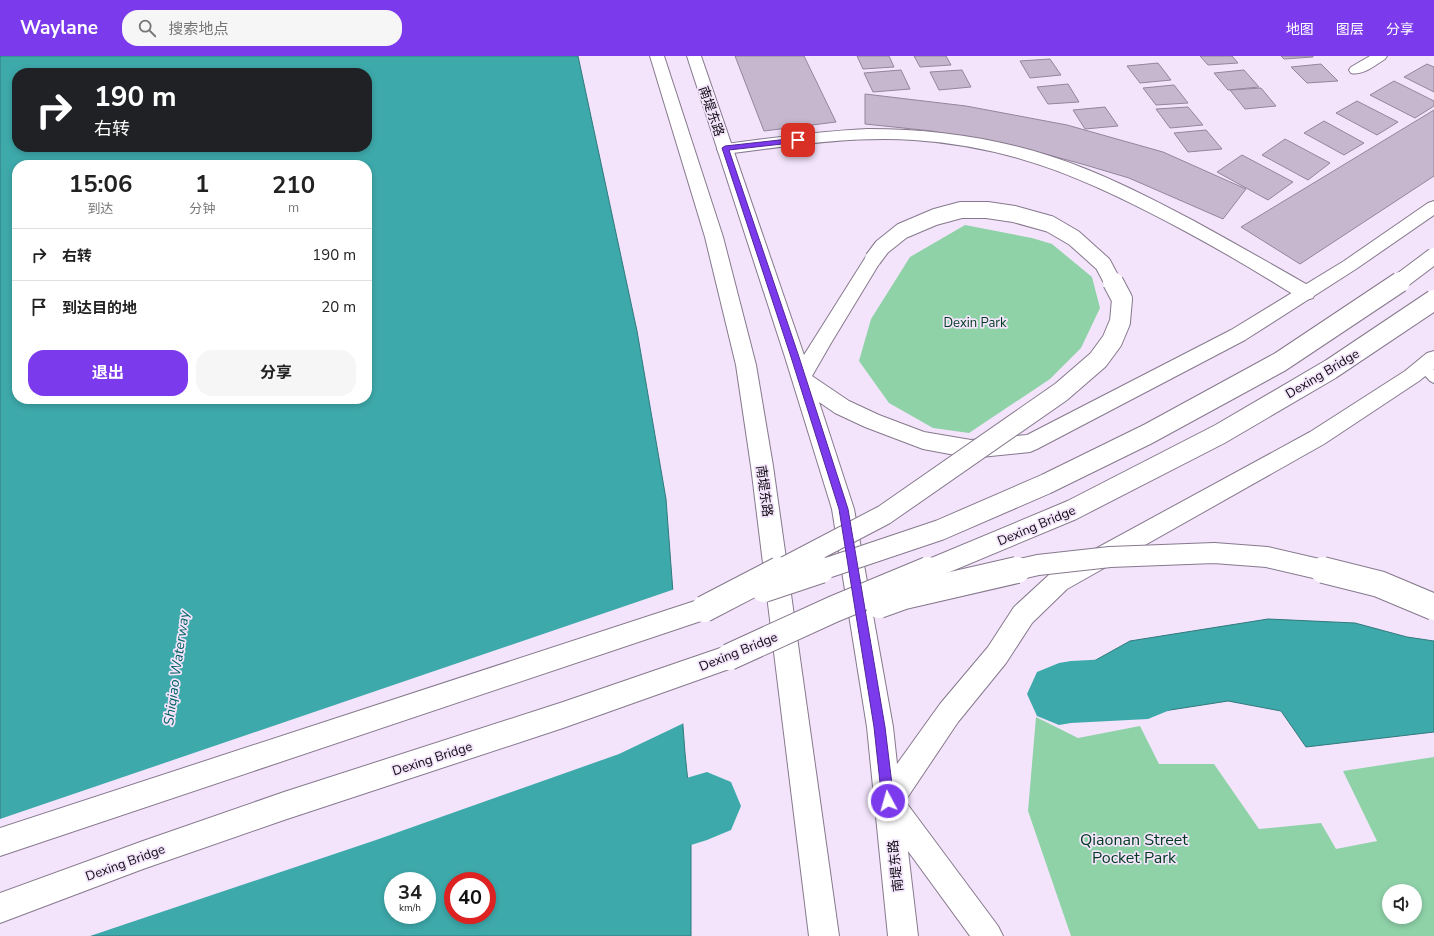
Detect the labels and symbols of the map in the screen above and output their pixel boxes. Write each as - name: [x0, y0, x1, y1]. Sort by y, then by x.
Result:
- street label: 南堤东路: [694, 84, 728, 139]
- pin: [781, 123, 815, 157]
- park label: Dexin Park: [943, 314, 1007, 332]
- street label: Dexing Bridge: [1282, 345, 1363, 403]
- street label: 南堤东路: [751, 464, 777, 518]
- street label: Dexing Bridge: [995, 501, 1078, 550]
- water label: Shiqiao Waterway: [159, 609, 194, 727]
- street label: Dexing Bridge: [696, 628, 780, 676]
- street label: Dexing Bridge: [390, 738, 475, 780]
- position arrow: [867, 780, 909, 822]
- park label: Qiaonan Street Pocket Park: [1080, 829, 1188, 869]
- street label: 南堤东路: [884, 839, 908, 893]
- street label: Dexing Bridge: [83, 840, 168, 886]
- speed limit sign: 40: [444, 872, 496, 924]

